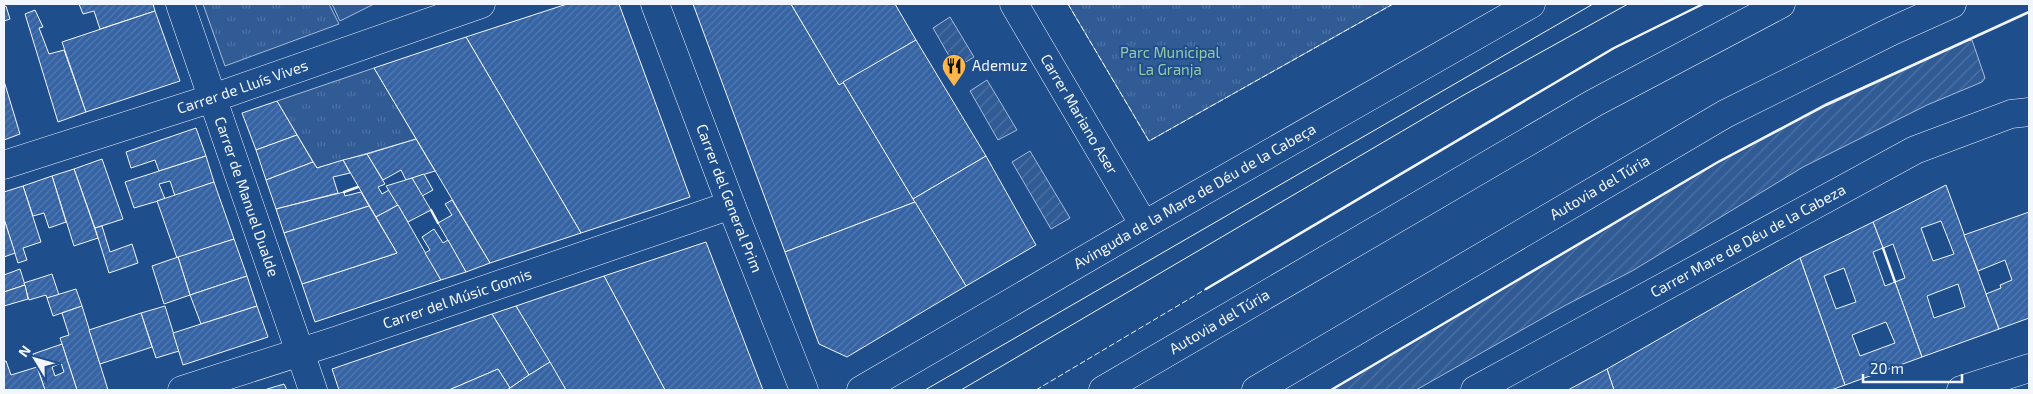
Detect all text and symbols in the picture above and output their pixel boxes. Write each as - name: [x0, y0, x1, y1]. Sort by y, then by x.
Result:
- park label: Parc Municipal La Granja: [1120, 43, 1221, 79]
- street label: Carrer Mariano Aser: [1037, 50, 1122, 177]
- restaurant icon: Ademuz: [941, 53, 967, 87]
- street label: Carrer de Lluís Vives: [175, 55, 310, 117]
- place label: Ademuz: [972, 56, 1027, 74]
- street label: Carrer de Manuel Dualde: [212, 114, 283, 279]
- street label: Avinguda de la Mare de Déu de la Cabeça: [1070, 119, 1319, 272]
- street label: Carrer del General Prim: [693, 121, 767, 275]
- street label: Autovia del Túria: [1546, 150, 1653, 223]
- street label: Carrer Mare de Déu de la Cabeza: [1647, 180, 1848, 301]
- street label: Carrer del Músic Gomis: [380, 264, 534, 332]
- street label: Autovia del Túria: [1166, 285, 1272, 357]
- north arrow: [10, 334, 60, 384]
- text: N: [14, 342, 34, 360]
- scale bar: [1863, 352, 1962, 384]
- text: 20 m: [1870, 359, 1904, 377]

